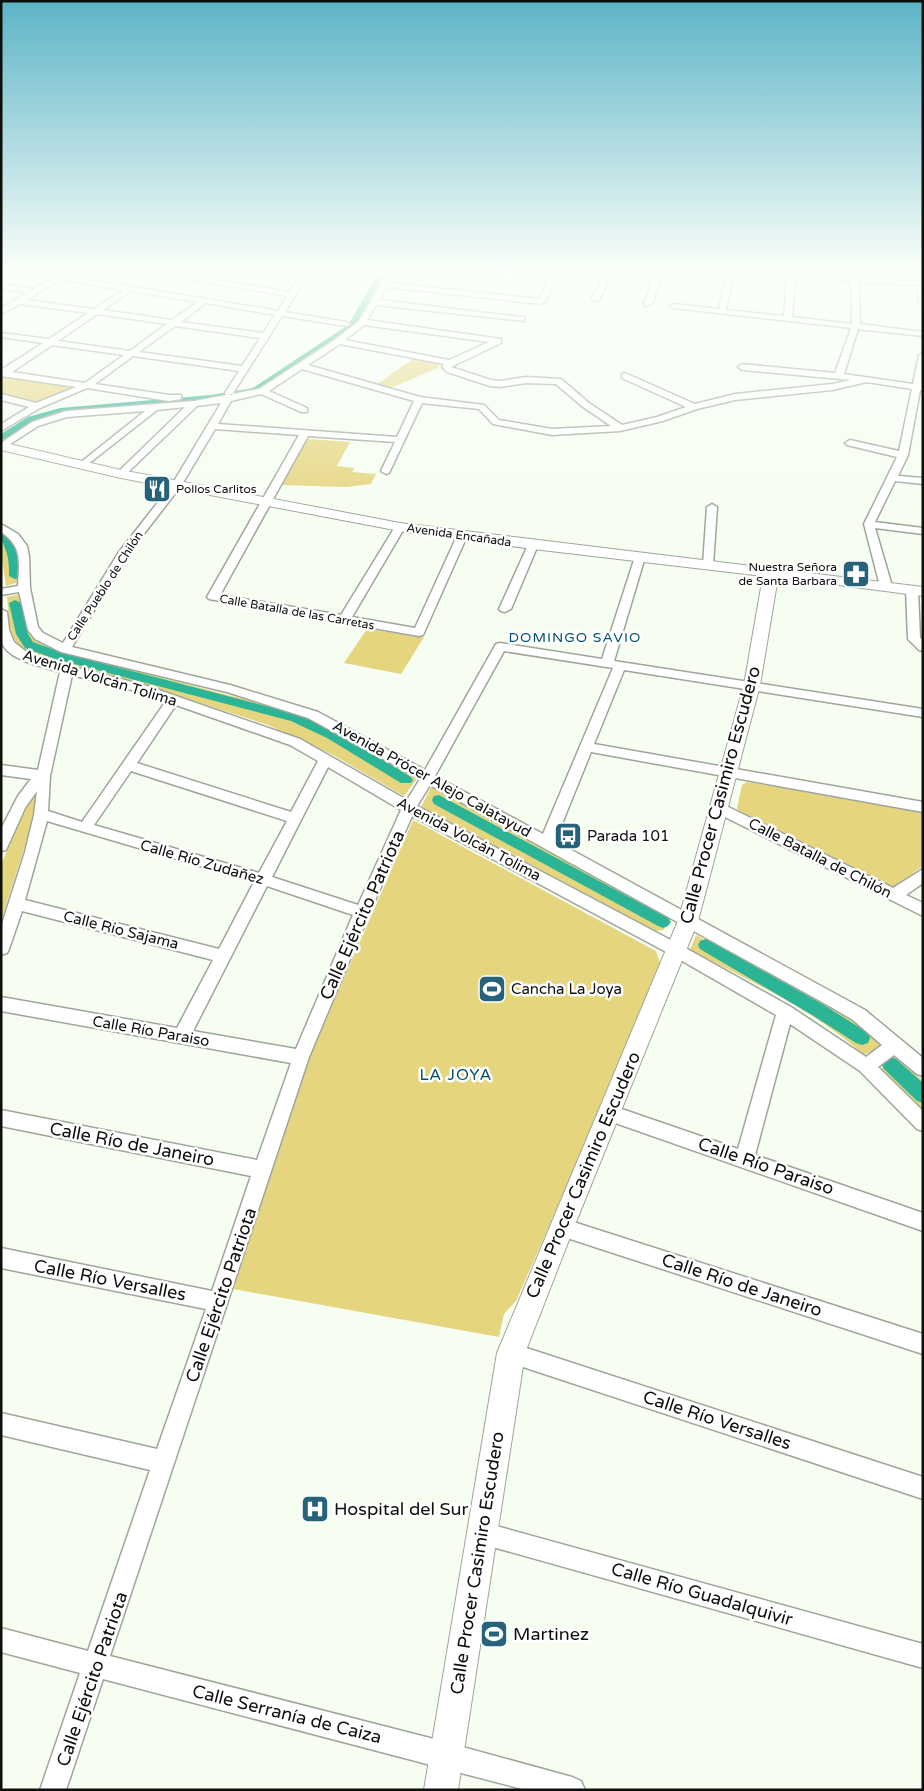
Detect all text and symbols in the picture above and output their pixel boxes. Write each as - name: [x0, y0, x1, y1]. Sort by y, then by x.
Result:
- restaurant icon: Pollos Carlitos: [142, 474, 172, 504]
- place label: Pollos Carlitos: [176, 482, 257, 496]
- street label: Avenida Encañada: [406, 521, 512, 549]
- street label: Calle Pueblo de Chilón: [64, 529, 146, 643]
- pharmacy icon: Nuestra Señora de Santa Barbara: [841, 559, 871, 589]
- place label: Nuestra Señora de Santa Barbara: [738, 560, 837, 588]
- street label: Calle Batalla de las Carretas: [218, 591, 376, 633]
- district label: DOMINGO SAVIO: [509, 629, 641, 646]
- street label: Avenida Volcán Tolima: [21, 646, 179, 710]
- street label: Calle Procer Casimiro Escudero: [675, 664, 765, 926]
- street label: Avenida Prócer Alejo Calatayud: [330, 717, 534, 841]
- street label: Avenida Volcán Tolima: [394, 793, 544, 885]
- street label: Calle Batalla de Chilón: [745, 814, 895, 902]
- bus stop icon: Parada 101: [553, 821, 583, 851]
- street label: Calle Ejército Patriota: [315, 827, 409, 1003]
- place label: Parada 101: [587, 827, 669, 845]
- street label: Calle Río Zudañez: [138, 836, 266, 888]
- street label: Calle Río Sajama: [61, 907, 181, 953]
- sports icon: Cancha La Joya: [477, 974, 507, 1004]
- place label: Cancha La Joya: [511, 980, 622, 998]
- street label: Calle Río Paraiso: [91, 1012, 211, 1050]
- street label: Calle Procer Casimiro Escudero: [521, 1048, 645, 1302]
- district label: LA JOYA: [419, 1065, 493, 1085]
- street label: Calle Río de Janeiro: [48, 1117, 216, 1171]
- street label: Calle Río Paraiso: [695, 1132, 837, 1200]
- street label: Calle Ejército Patriota: [181, 1205, 261, 1385]
- street label: Calle Río de Janeiro: [659, 1249, 825, 1321]
- street label: Calle Río Versalles: [32, 1254, 188, 1306]
- street label: Calle Río Versalles: [640, 1386, 794, 1454]
- street label: Calle Procer Casimiro Escudero: [445, 1430, 509, 1696]
- hospital icon: Hospital del Sur: [300, 1494, 330, 1524]
- place label: Hospital del Sur: [334, 1498, 469, 1520]
- street label: Calle Río Guadalquivir: [609, 1558, 795, 1630]
- street label: Calle Ejército Patriota: [52, 1589, 132, 1769]
- sports icon: Martinez: [479, 1619, 509, 1649]
- place label: Martinez: [513, 1623, 589, 1645]
- street label: Calle Serranía de Caiza: [190, 1680, 384, 1748]

